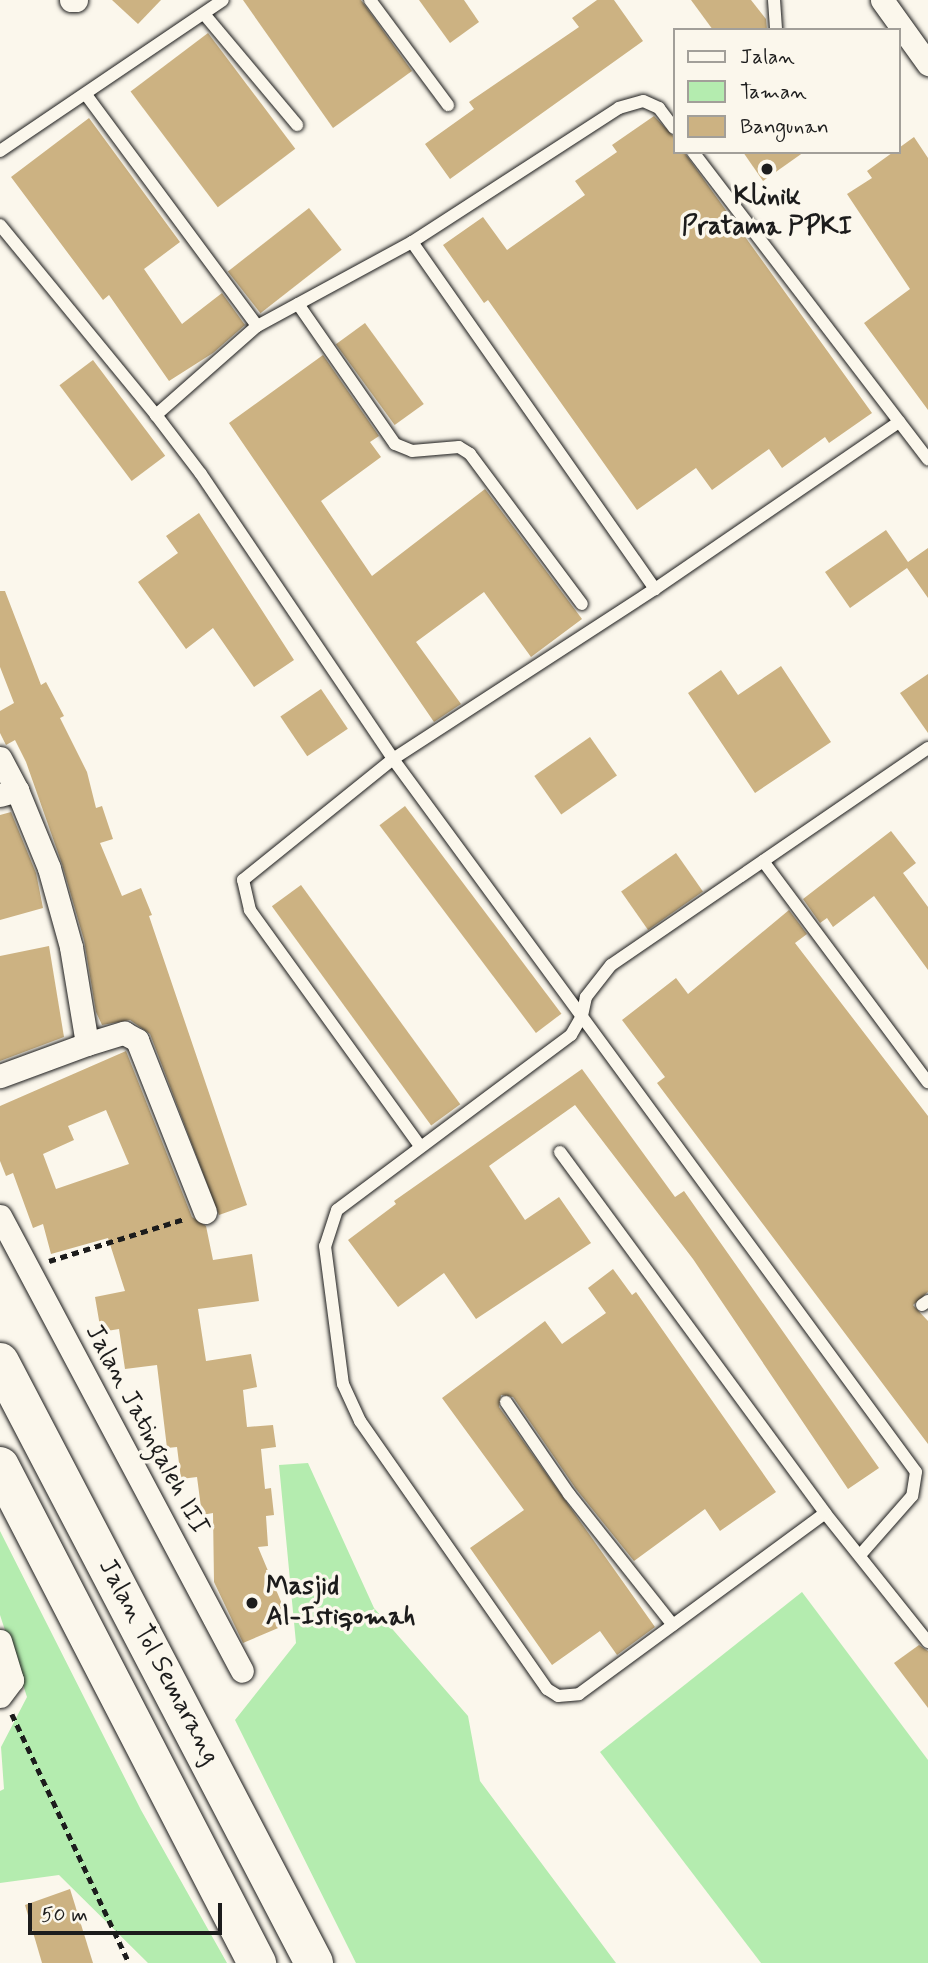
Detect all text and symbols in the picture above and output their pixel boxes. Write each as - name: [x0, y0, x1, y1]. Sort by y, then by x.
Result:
- legend: [673, 28, 900, 154]
- text: Jalan: [740, 43, 795, 71]
- text: Taman: [740, 78, 807, 106]
- text: Bangunan: [740, 113, 829, 141]
- marker: Klinik Pratama PPKI: [757, 159, 777, 179]
- place label: Klinik Pratama PPKI: [684, 182, 850, 244]
- street label: Jalan Jatingaleh III: [78, 1320, 214, 1540]
- street label: Jalan Tol Semarang: [91, 1554, 225, 1770]
- place label: Masjid Al-Istiqomah: [266, 1572, 416, 1634]
- marker: Masjid Al-Istiqomah: [244, 1595, 260, 1611]
- scale bar: [32, 1890, 226, 1934]
- text: 50 m: [41, 1901, 88, 1929]

